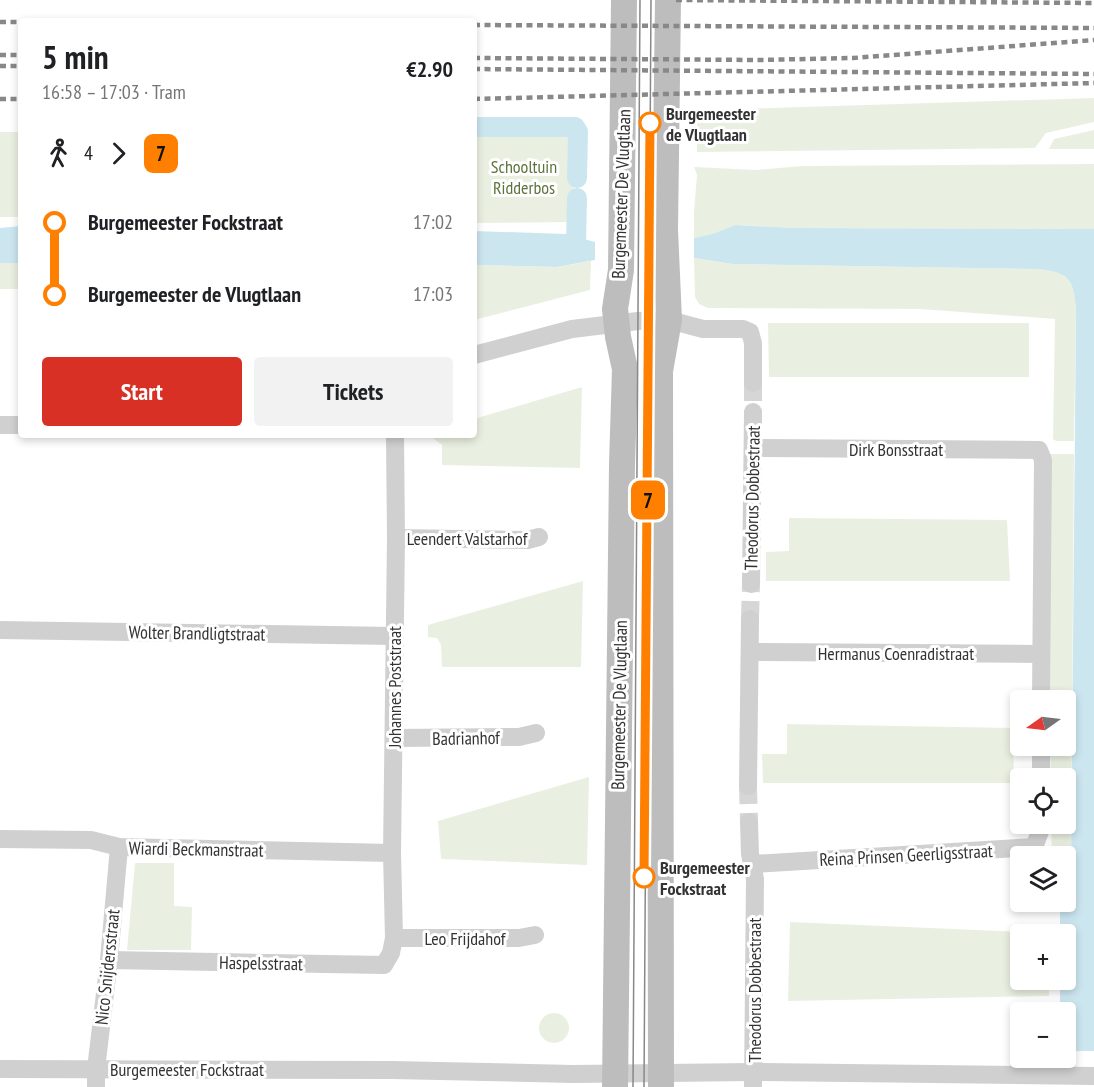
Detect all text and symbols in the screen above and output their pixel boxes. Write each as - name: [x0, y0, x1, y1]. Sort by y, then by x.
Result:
- text: 5 min: [42, 35, 109, 78]
- text: €2.90: [406, 55, 453, 83]
- text: 16:58 – 17:03 · Tram: [42, 79, 186, 105]
- place label: Burgemeester de Vlugtlaan: [666, 102, 756, 146]
- street label: Burgemeester De Vlugtlaan: [607, 109, 635, 279]
- marker: Burgemeester de Vlugtlaan: [639, 112, 661, 134]
- icon: walk: [42, 137, 75, 170]
- icon: forward: [102, 137, 135, 170]
- text: 4: [84, 140, 93, 166]
- text: 7: [156, 140, 166, 167]
- park label: Schooltuin Ridderbos: [491, 155, 557, 199]
- text: Burgemeester Fockstraat: [88, 208, 283, 236]
- text: 17:02: [413, 209, 453, 235]
- text: Burgemeester de Vlugtlaan: [88, 280, 301, 308]
- text: 17:03: [413, 281, 453, 307]
- button: Start: [42, 357, 242, 426]
- button: Tickets: [254, 357, 453, 426]
- street label: Theodorus Dobbestraat: [739, 425, 765, 571]
- street label: Dirk Bonsstraat: [849, 438, 943, 461]
- line badge: 7: [628, 480, 668, 520]
- text: 7: [643, 487, 653, 514]
- street label: Leendert Valstarhof: [407, 527, 529, 550]
- street label: Wolter Brandligtstraat: [128, 620, 266, 646]
- street label: Burgemeester De Vlugtlaan: [606, 620, 632, 790]
- street label: Johannes Poststraat: [383, 626, 406, 749]
- street label: Hermanus Coenradistraat: [818, 642, 974, 665]
- north arrow: [1010, 690, 1076, 756]
- map controls: [1010, 690, 1076, 1068]
- street label: Badrianhof: [432, 726, 501, 750]
- button: locate: [1010, 768, 1076, 834]
- street label: Wiardi Beckmanstraat: [128, 836, 264, 862]
- street label: Reina Prinsen Geerligsstraat: [819, 839, 993, 871]
- button: layers: [1010, 846, 1076, 912]
- place label: Burgemeester Fockstraat: [660, 856, 750, 900]
- marker: Burgemeester Fockstraat: [633, 866, 655, 888]
- street label: Nico Snijdersstraat: [89, 908, 125, 1026]
- street label: Theodorus Dobbestraat: [743, 918, 766, 1062]
- button: +: [1010, 924, 1076, 990]
- street label: Leo Frijdahof: [425, 927, 507, 950]
- street label: Haspelsstraat: [219, 951, 303, 975]
- button: −: [1010, 1002, 1076, 1068]
- street label: Burgemeester Fockstraat: [110, 1058, 264, 1081]

